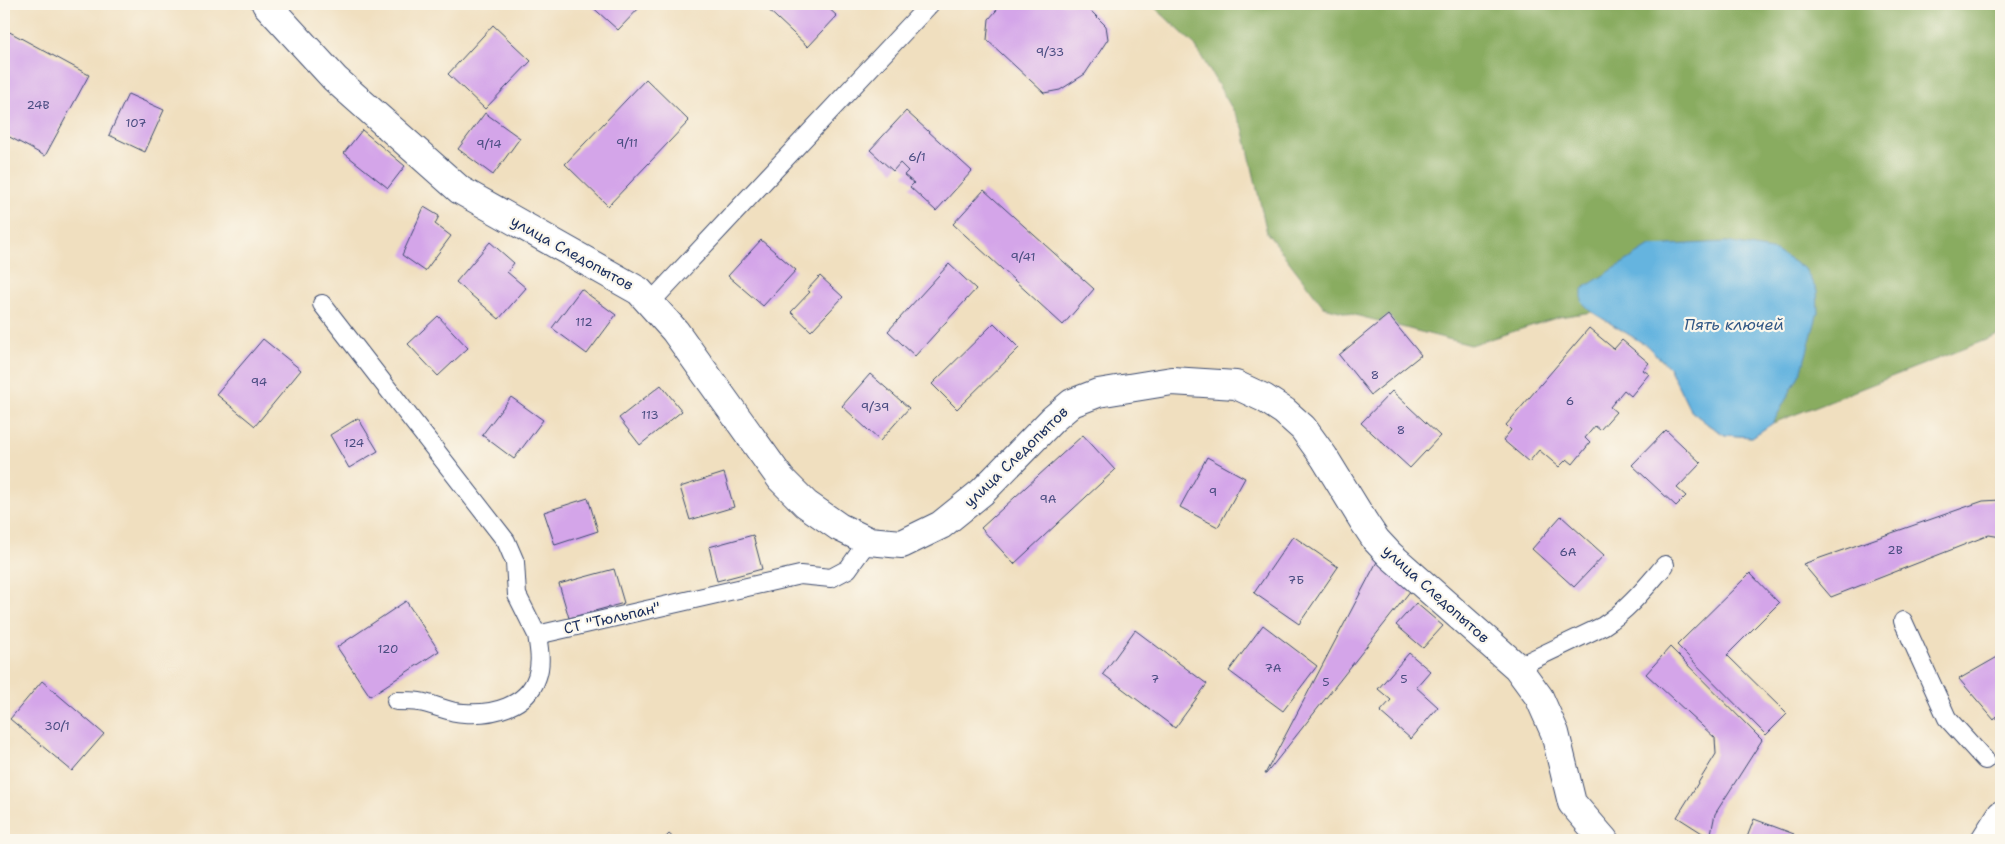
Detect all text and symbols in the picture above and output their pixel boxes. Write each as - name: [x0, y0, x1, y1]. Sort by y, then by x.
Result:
- house number: 9/33: [1036, 44, 1064, 60]
- house number: 24В: [26, 97, 50, 113]
- house number: 107: [126, 115, 146, 131]
- house number: 9/11: [616, 135, 638, 151]
- house number: 9/14: [476, 136, 502, 152]
- house number: 6/1: [908, 149, 926, 165]
- street label: улица Следопытов: [507, 211, 637, 295]
- house number: 9/41: [1011, 249, 1035, 265]
- house number: 112: [575, 314, 593, 330]
- water label: Пять ключей: [1684, 314, 1784, 335]
- house number: 8: [1371, 367, 1379, 383]
- house number: 94: [251, 374, 267, 390]
- house number: 6: [1566, 393, 1574, 409]
- house number: 9/39: [861, 399, 889, 415]
- street label: улица Следопытов: [960, 402, 1072, 512]
- house number: 113: [641, 407, 659, 423]
- house number: 8: [1397, 422, 1405, 438]
- house number: 124: [344, 435, 364, 451]
- house number: 9: [1209, 484, 1217, 500]
- house number: 9А: [1039, 491, 1057, 507]
- street label: улица Следопытов: [1378, 541, 1494, 647]
- house number: 2В: [1887, 542, 1903, 558]
- house number: 6А: [1559, 544, 1577, 560]
- house number: 7Б: [1288, 572, 1304, 588]
- street label: СТ "Тюльпан": [562, 597, 662, 639]
- house number: 120: [378, 641, 398, 657]
- house number: 7А: [1264, 660, 1282, 676]
- house number: 7: [1151, 671, 1159, 687]
- house number: 5: [1400, 671, 1408, 687]
- house number: 5: [1322, 674, 1330, 690]
- house number: 30/1: [44, 718, 70, 734]

